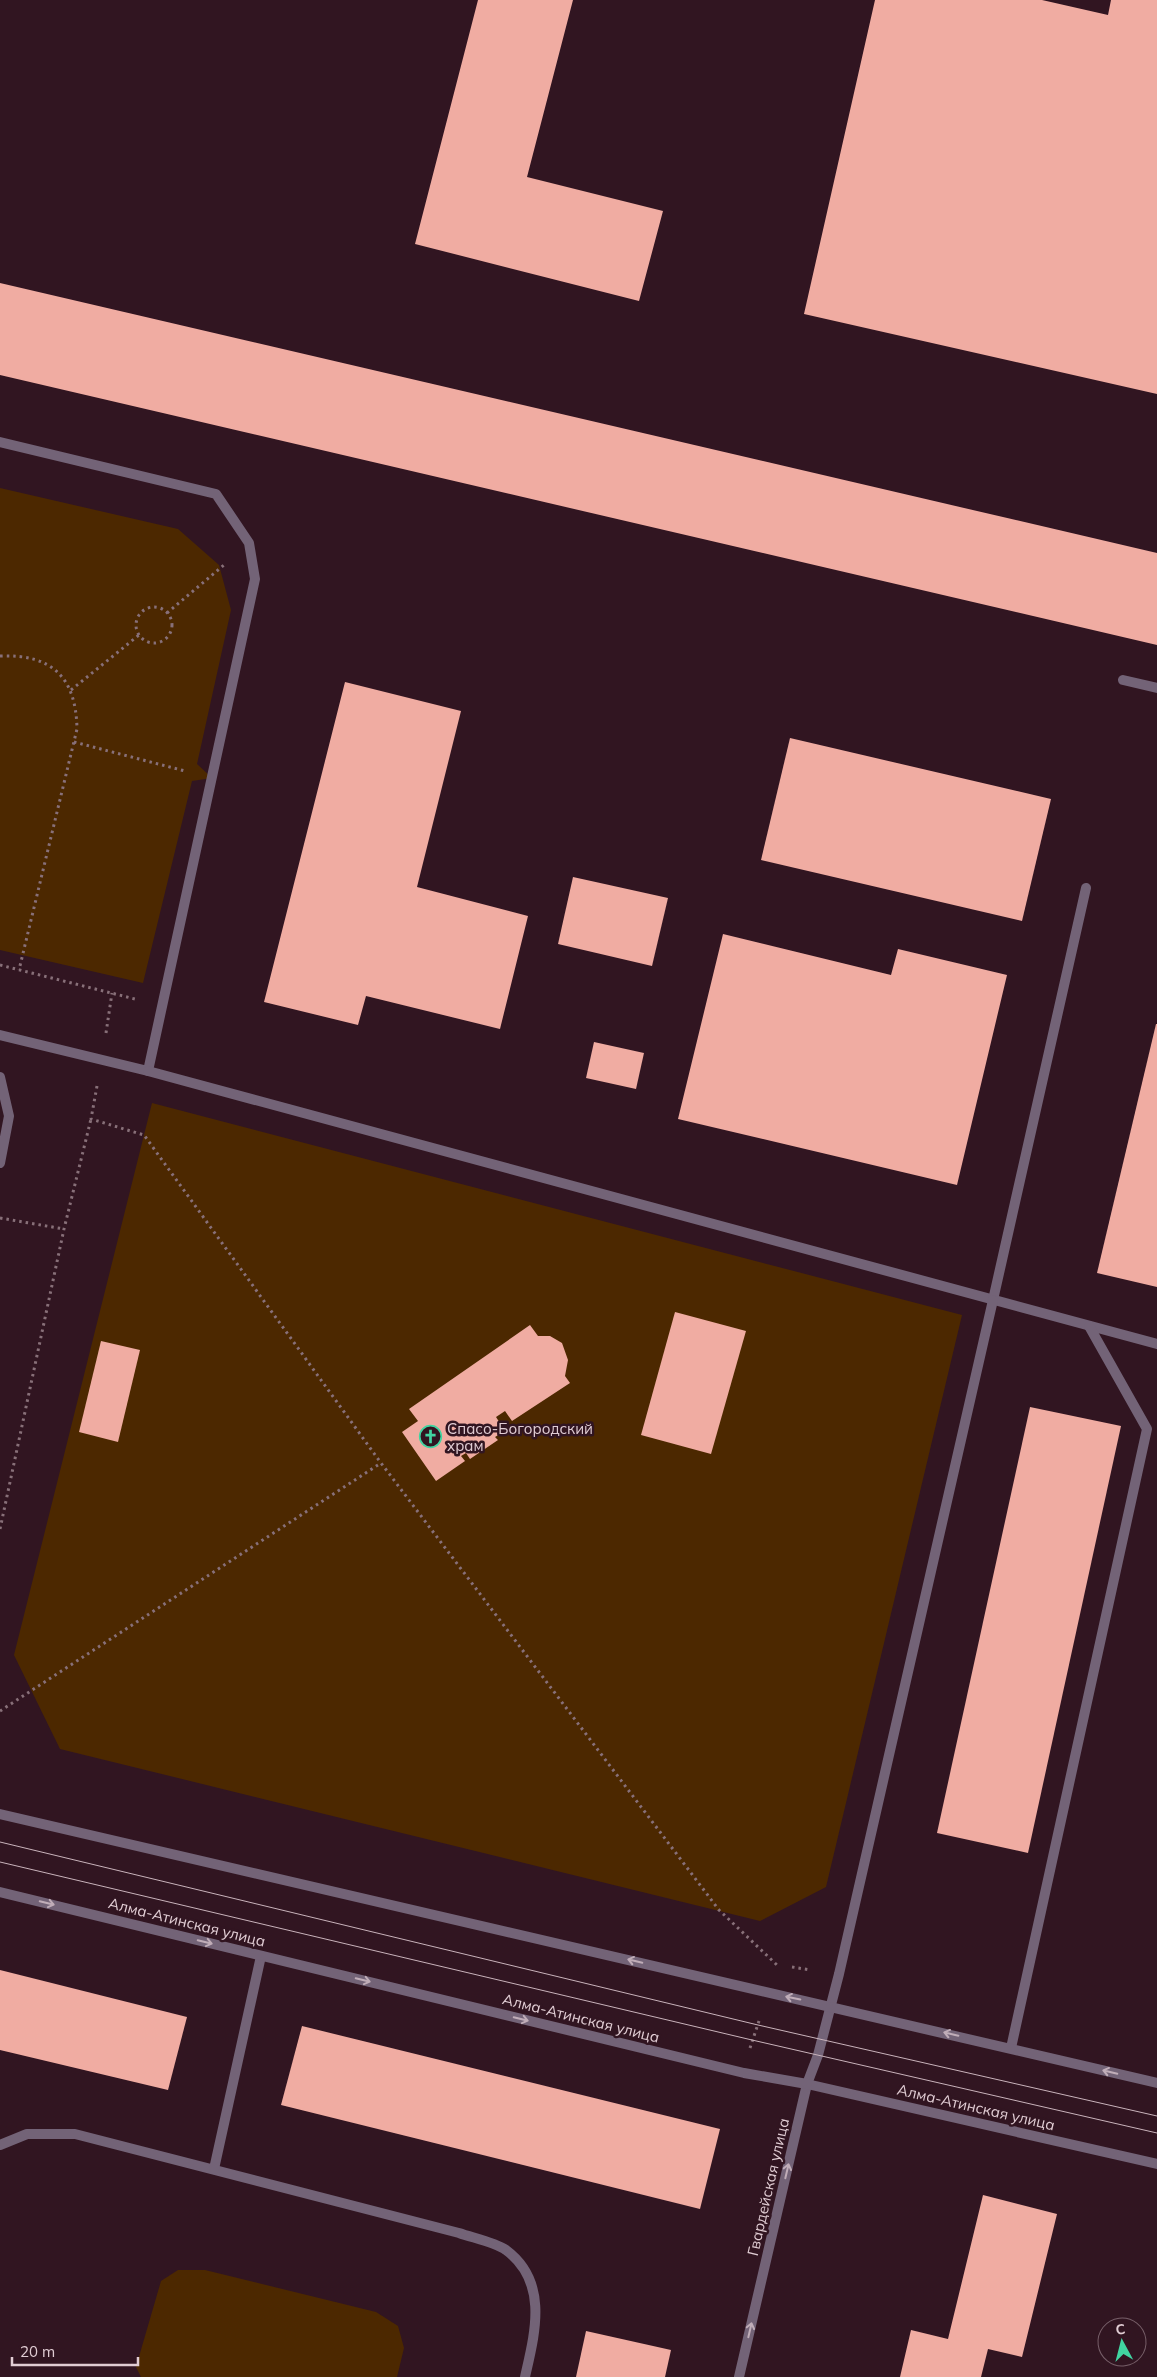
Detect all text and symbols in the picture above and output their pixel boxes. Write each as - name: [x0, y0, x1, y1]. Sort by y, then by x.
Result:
- place label: Спасо-Богородский храм: [447, 1419, 593, 1455]
- church icon: Спасо-Богородский храм: [419, 1425, 443, 1449]
- street label: Алма-Атинская улица: [106, 1893, 268, 1951]
- one-way arrow: [39, 1899, 55, 1908]
- one-way arrow: [197, 1938, 213, 1947]
- one-way arrow: [627, 1956, 643, 1965]
- one-way arrow: [355, 1976, 371, 1985]
- street label: Алма-Атинская улица: [500, 1989, 662, 2047]
- one-way arrow: [786, 1993, 802, 2002]
- one-way arrow: [513, 2015, 529, 2024]
- one-way arrow: [944, 2029, 960, 2038]
- one-way arrow: [1102, 2067, 1118, 2076]
- street label: Алма-Атинская улица: [895, 2080, 1057, 2134]
- street label: Гвардейская улица: [743, 2116, 793, 2258]
- one-way arrow: [783, 2164, 792, 2180]
- north arrow: [1097, 2317, 1147, 2367]
- text: С: [1115, 2320, 1126, 2339]
- one-way arrow: [746, 2322, 755, 2338]
- scale bar: [12, 2334, 139, 2366]
- text: 20 m: [20, 2342, 55, 2361]

